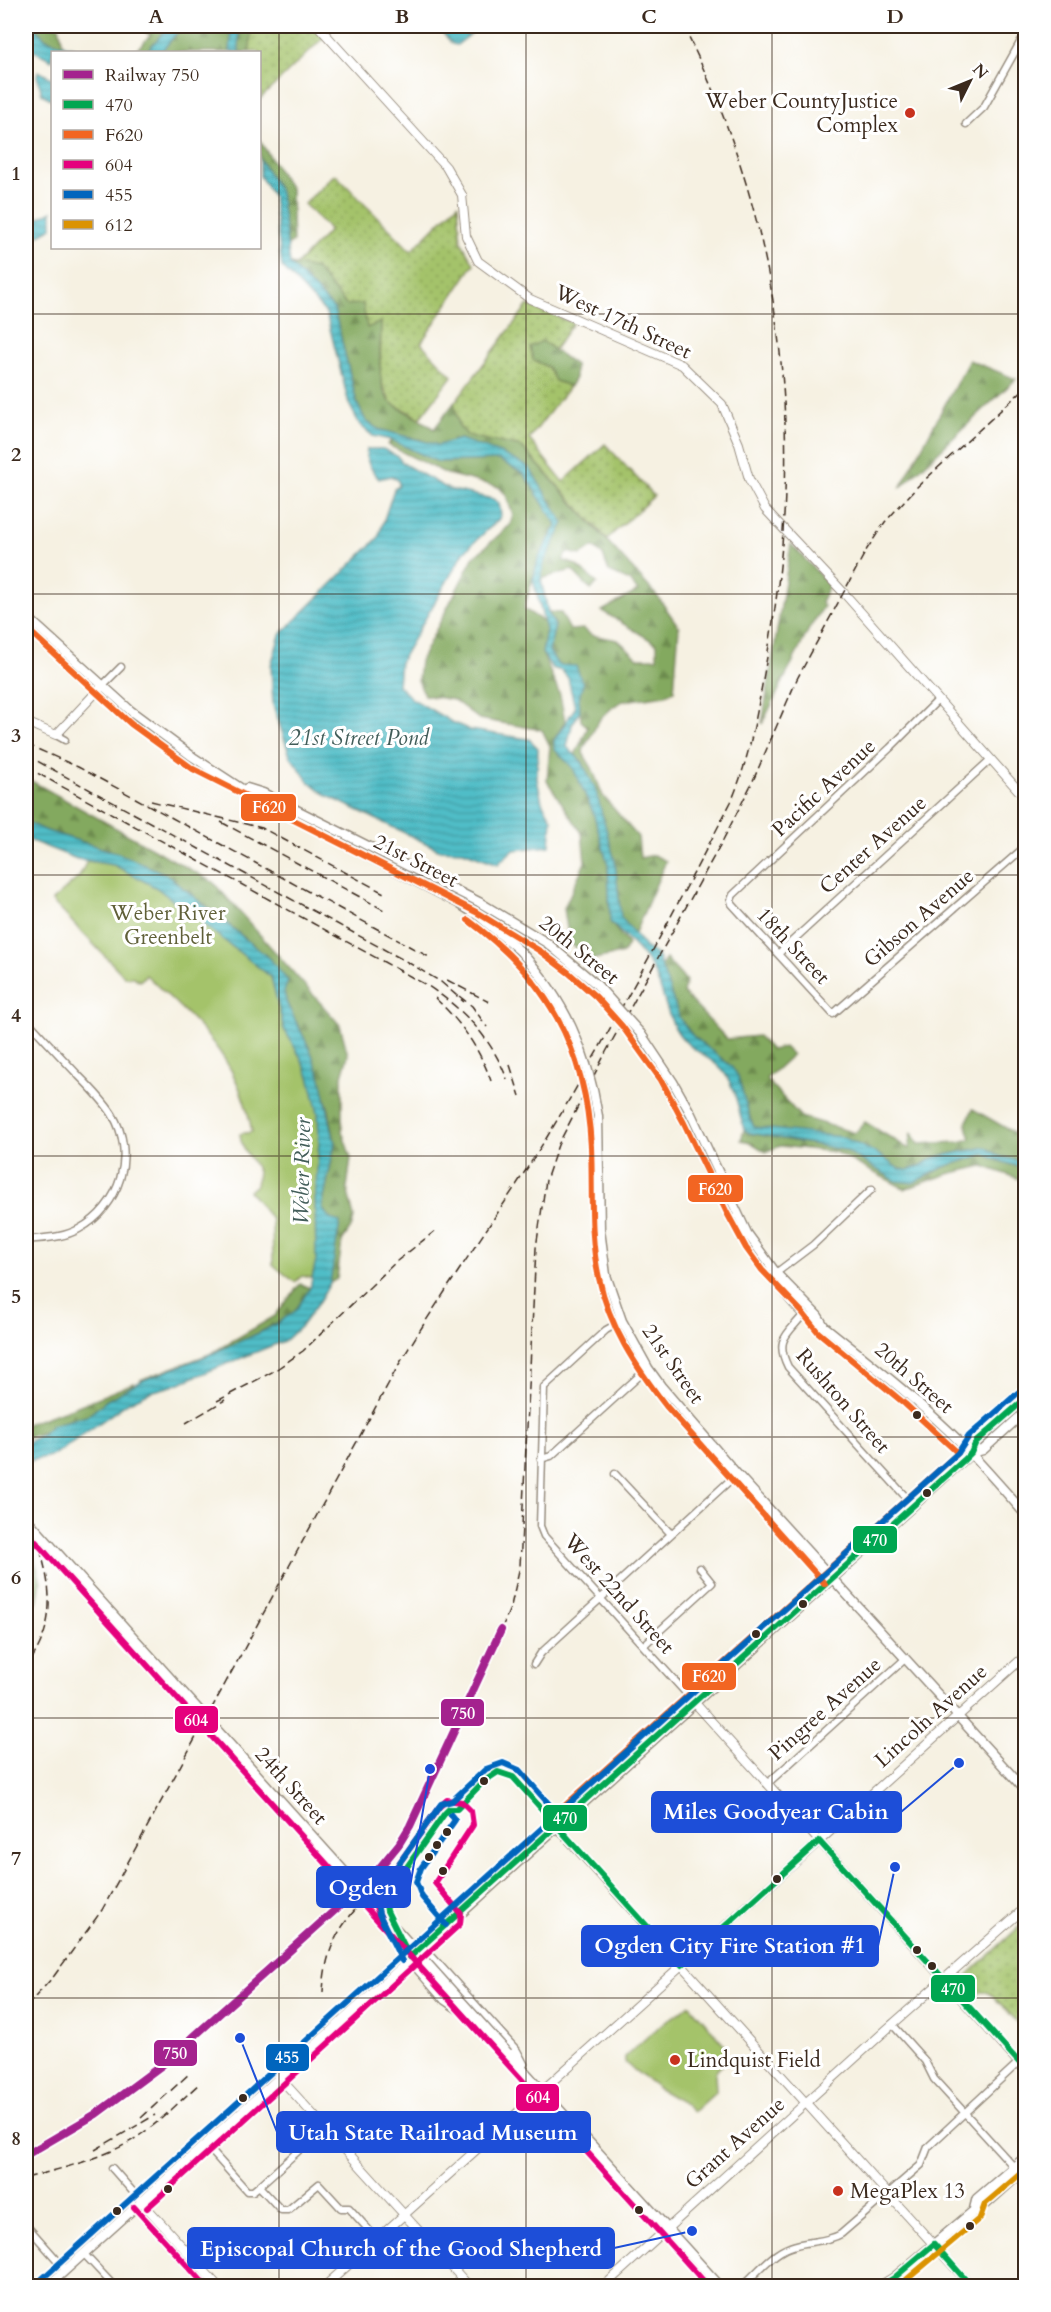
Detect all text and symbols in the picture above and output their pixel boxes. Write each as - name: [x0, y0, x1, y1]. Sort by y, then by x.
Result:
- text: A: [148, 3, 164, 30]
- text: B: [395, 3, 409, 30]
- text: C: [641, 3, 657, 30]
- text: D: [886, 3, 904, 30]
- legend: [51, 51, 261, 249]
- north arrow: [940, 51, 1000, 111]
- text: N: [967, 59, 993, 84]
- text: Railway 750: [105, 63, 199, 88]
- place label: Weber CountyJustice Complex: [704, 87, 899, 140]
- text: 470: [105, 93, 133, 118]
- marker: Weber CountyJustice Complex: [903, 106, 917, 120]
- text: F620: [105, 123, 143, 148]
- text: 604: [105, 153, 133, 178]
- text: 1: [11, 160, 21, 187]
- text: 455: [105, 183, 133, 208]
- text: 612: [105, 213, 133, 238]
- street label: West 17th Street: [549, 277, 696, 367]
- text: 2: [11, 441, 21, 468]
- text: 3: [11, 722, 21, 749]
- water label: 21st Street Pond: [288, 723, 430, 753]
- street label: Pacific Avenue: [766, 732, 882, 844]
- street label: Center Avenue: [813, 789, 933, 901]
- line badge: F620: [240, 793, 297, 822]
- text: F620: [252, 797, 286, 819]
- street label: 21st Street: [369, 827, 464, 895]
- street label: Gibson Avenue: [857, 862, 981, 974]
- park label: Weber River Greenbelt: [109, 899, 226, 952]
- street label: 18th Street: [750, 901, 837, 991]
- street label: 20th Street: [533, 909, 626, 992]
- text: 4: [11, 1002, 21, 1029]
- water label: Weber River: [286, 1116, 318, 1225]
- line badge: F620: [687, 1174, 744, 1203]
- text: F620: [698, 1179, 732, 1201]
- text: 5: [11, 1283, 21, 1310]
- street label: 21st Street: [635, 1318, 711, 1410]
- street label: 20th Street: [868, 1336, 960, 1421]
- street label: Rushton Street: [789, 1342, 897, 1460]
- unlabelled marker: [911, 1409, 923, 1421]
- unlabelled marker: [921, 1487, 933, 1499]
- line badge: 470: [852, 1525, 898, 1554]
- street label: West 22nd Street: [556, 1527, 681, 1661]
- text: 470: [863, 1530, 887, 1552]
- text: 6: [11, 1564, 21, 1591]
- unlabelled marker: [797, 1598, 809, 1610]
- unlabelled marker: [750, 1628, 762, 1640]
- street label: Pingree Avenue: [762, 1651, 888, 1767]
- street label: Lincoln Avenue: [868, 1658, 994, 1774]
- line badge: F620: [681, 1662, 737, 1691]
- text: F620: [692, 1666, 726, 1688]
- line badge: 750: [440, 1698, 485, 1727]
- text: 750: [451, 1703, 475, 1725]
- line badge: 604: [174, 1705, 219, 1734]
- text: 604: [184, 1710, 208, 1732]
- street label: 24th Street: [248, 1741, 334, 1832]
- unlabelled marker: [478, 1775, 490, 1787]
- callout: Miles Goodyear Cabin: [652, 1792, 901, 1832]
- text: Miles Goodyear Cabin: [663, 1797, 889, 1827]
- line badge: 470: [542, 1804, 588, 1832]
- text: 470: [553, 1808, 577, 1830]
- unlabelled marker: [441, 1826, 453, 1838]
- unlabelled marker: [431, 1839, 443, 1851]
- text: 7: [11, 1845, 21, 1872]
- unlabelled marker: [423, 1851, 435, 1863]
- unlabelled marker: [437, 1865, 449, 1877]
- callout: Ogden: [317, 1867, 410, 1907]
- text: Ogden: [328, 1873, 398, 1903]
- unlabelled marker: [771, 1873, 783, 1885]
- callout: Ogden City Fire Station #1: [582, 1926, 878, 1966]
- text: Ogden City Fire Station #1: [594, 1931, 866, 1961]
- unlabelled marker: [911, 1944, 923, 1956]
- unlabelled marker: [926, 1960, 938, 1972]
- line badge: 470: [930, 1974, 976, 2003]
- text: 470: [941, 1979, 965, 2001]
- line badge: 750: [153, 2039, 198, 2067]
- text: 750: [163, 2043, 187, 2065]
- line badge: 455: [265, 2043, 310, 2072]
- place label: Lindquist Field: [687, 2046, 821, 2075]
- text: 455: [275, 2047, 299, 2069]
- marker: Lindquist Field: [668, 2053, 682, 2067]
- line badge: 604: [515, 2083, 560, 2112]
- text: 604: [526, 2087, 550, 2109]
- street label: Grant Avenue: [679, 2090, 791, 2196]
- unlabelled marker: [237, 2092, 249, 2104]
- callout: Utah State Railroad Museum: [277, 2112, 590, 2152]
- text: Utah State Railroad Museum: [289, 2118, 578, 2148]
- text: 8: [11, 2125, 21, 2152]
- place label: MegaPlex 13: [850, 2177, 965, 2206]
- unlabelled marker: [162, 2183, 174, 2195]
- marker: MegaPlex 13: [831, 2184, 845, 2198]
- unlabelled marker: [633, 2204, 645, 2216]
- unlabelled marker: [111, 2205, 123, 2217]
- unlabelled marker: [964, 2220, 976, 2232]
- callout: Episcopal Church of the Good Shepherd: [188, 2228, 614, 2268]
- text: Episcopal Church of the Good Shepherd: [200, 2234, 602, 2264]

